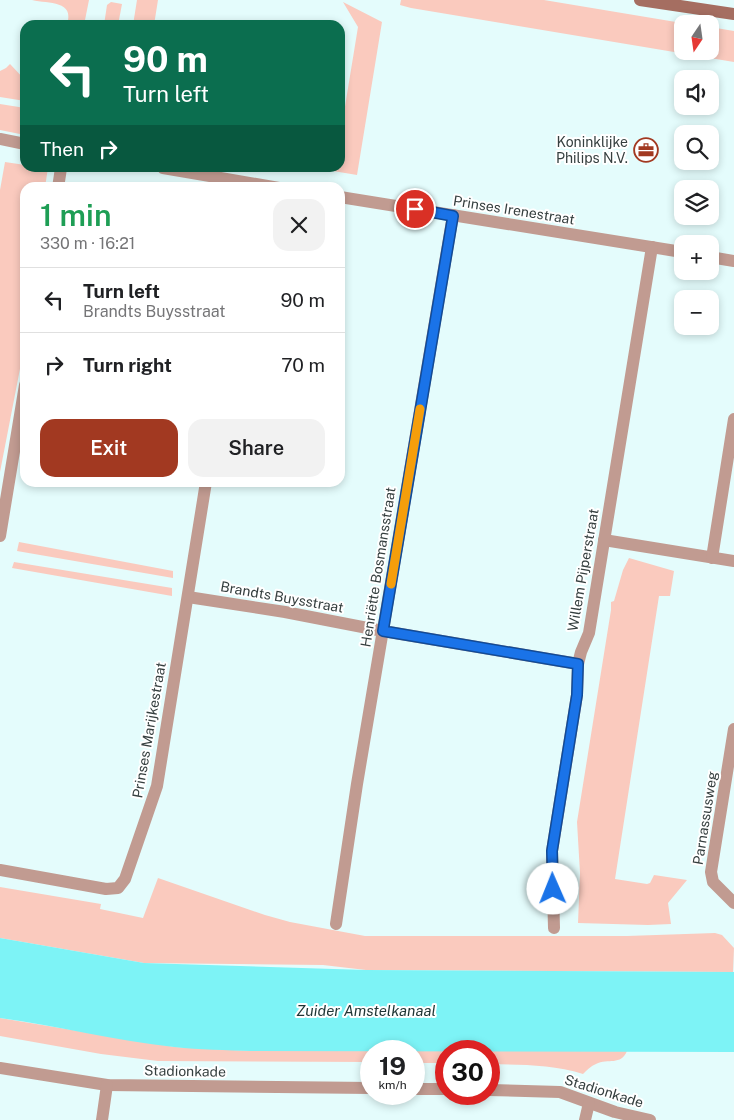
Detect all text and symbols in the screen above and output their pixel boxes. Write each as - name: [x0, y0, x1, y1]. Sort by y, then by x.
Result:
- north arrow: [674, 15, 719, 60]
- map controls: [674, 15, 719, 335]
- text: 90 m: [123, 39, 208, 80]
- icon: left: [40, 40, 105, 105]
- button: sound: [674, 70, 719, 115]
- text: Turn left: [123, 81, 209, 107]
- button: search: [674, 125, 719, 170]
- place label: Koninklijke Philips N.V.: [556, 134, 628, 166]
- icon: right: [94, 135, 122, 163]
- office icon: Koninklijke Philips N.V.: [633, 137, 659, 163]
- text: Then: [40, 138, 84, 160]
- button: layers: [674, 180, 719, 225]
- pin: [394, 188, 436, 230]
- street label: Prinses Irenestraat: [452, 192, 576, 228]
- icon: arrive: [401, 195, 429, 223]
- text: 1 min: [40, 197, 111, 233]
- button: close: [273, 199, 325, 251]
- text: 330 m · 16:21: [40, 234, 135, 253]
- button: +: [674, 235, 719, 280]
- text: Turn left: [83, 280, 160, 302]
- icon: left: [40, 286, 68, 314]
- text: 90 m: [281, 289, 325, 311]
- button: −: [674, 290, 719, 335]
- text: Brandts Buysstraat: [83, 302, 226, 321]
- icon: right: [40, 351, 68, 379]
- text: Turn right: [83, 354, 172, 376]
- text: 70 m: [281, 354, 325, 376]
- button: Exit: [40, 419, 178, 477]
- button: Share: [188, 419, 325, 477]
- street label: Henriëtte Bosmansstraat: [357, 486, 399, 648]
- street label: Willem Pijperstraat: [564, 507, 602, 633]
- street label: Brandts Buysstraat: [219, 578, 345, 616]
- street label: Prinses Marijkestraat: [129, 661, 169, 799]
- street label: Parnassusweg: [690, 770, 720, 866]
- position arrow: [526, 862, 578, 914]
- water label: Zuider Amstelkanaal: [296, 1002, 436, 1019]
- speed limit sign: 30: [435, 1040, 500, 1105]
- text: 19: [379, 1051, 406, 1081]
- street label: Stadionkade: [144, 1062, 226, 1080]
- street label: Stadionkade: [563, 1071, 646, 1111]
- text: km/h: [378, 1078, 407, 1092]

